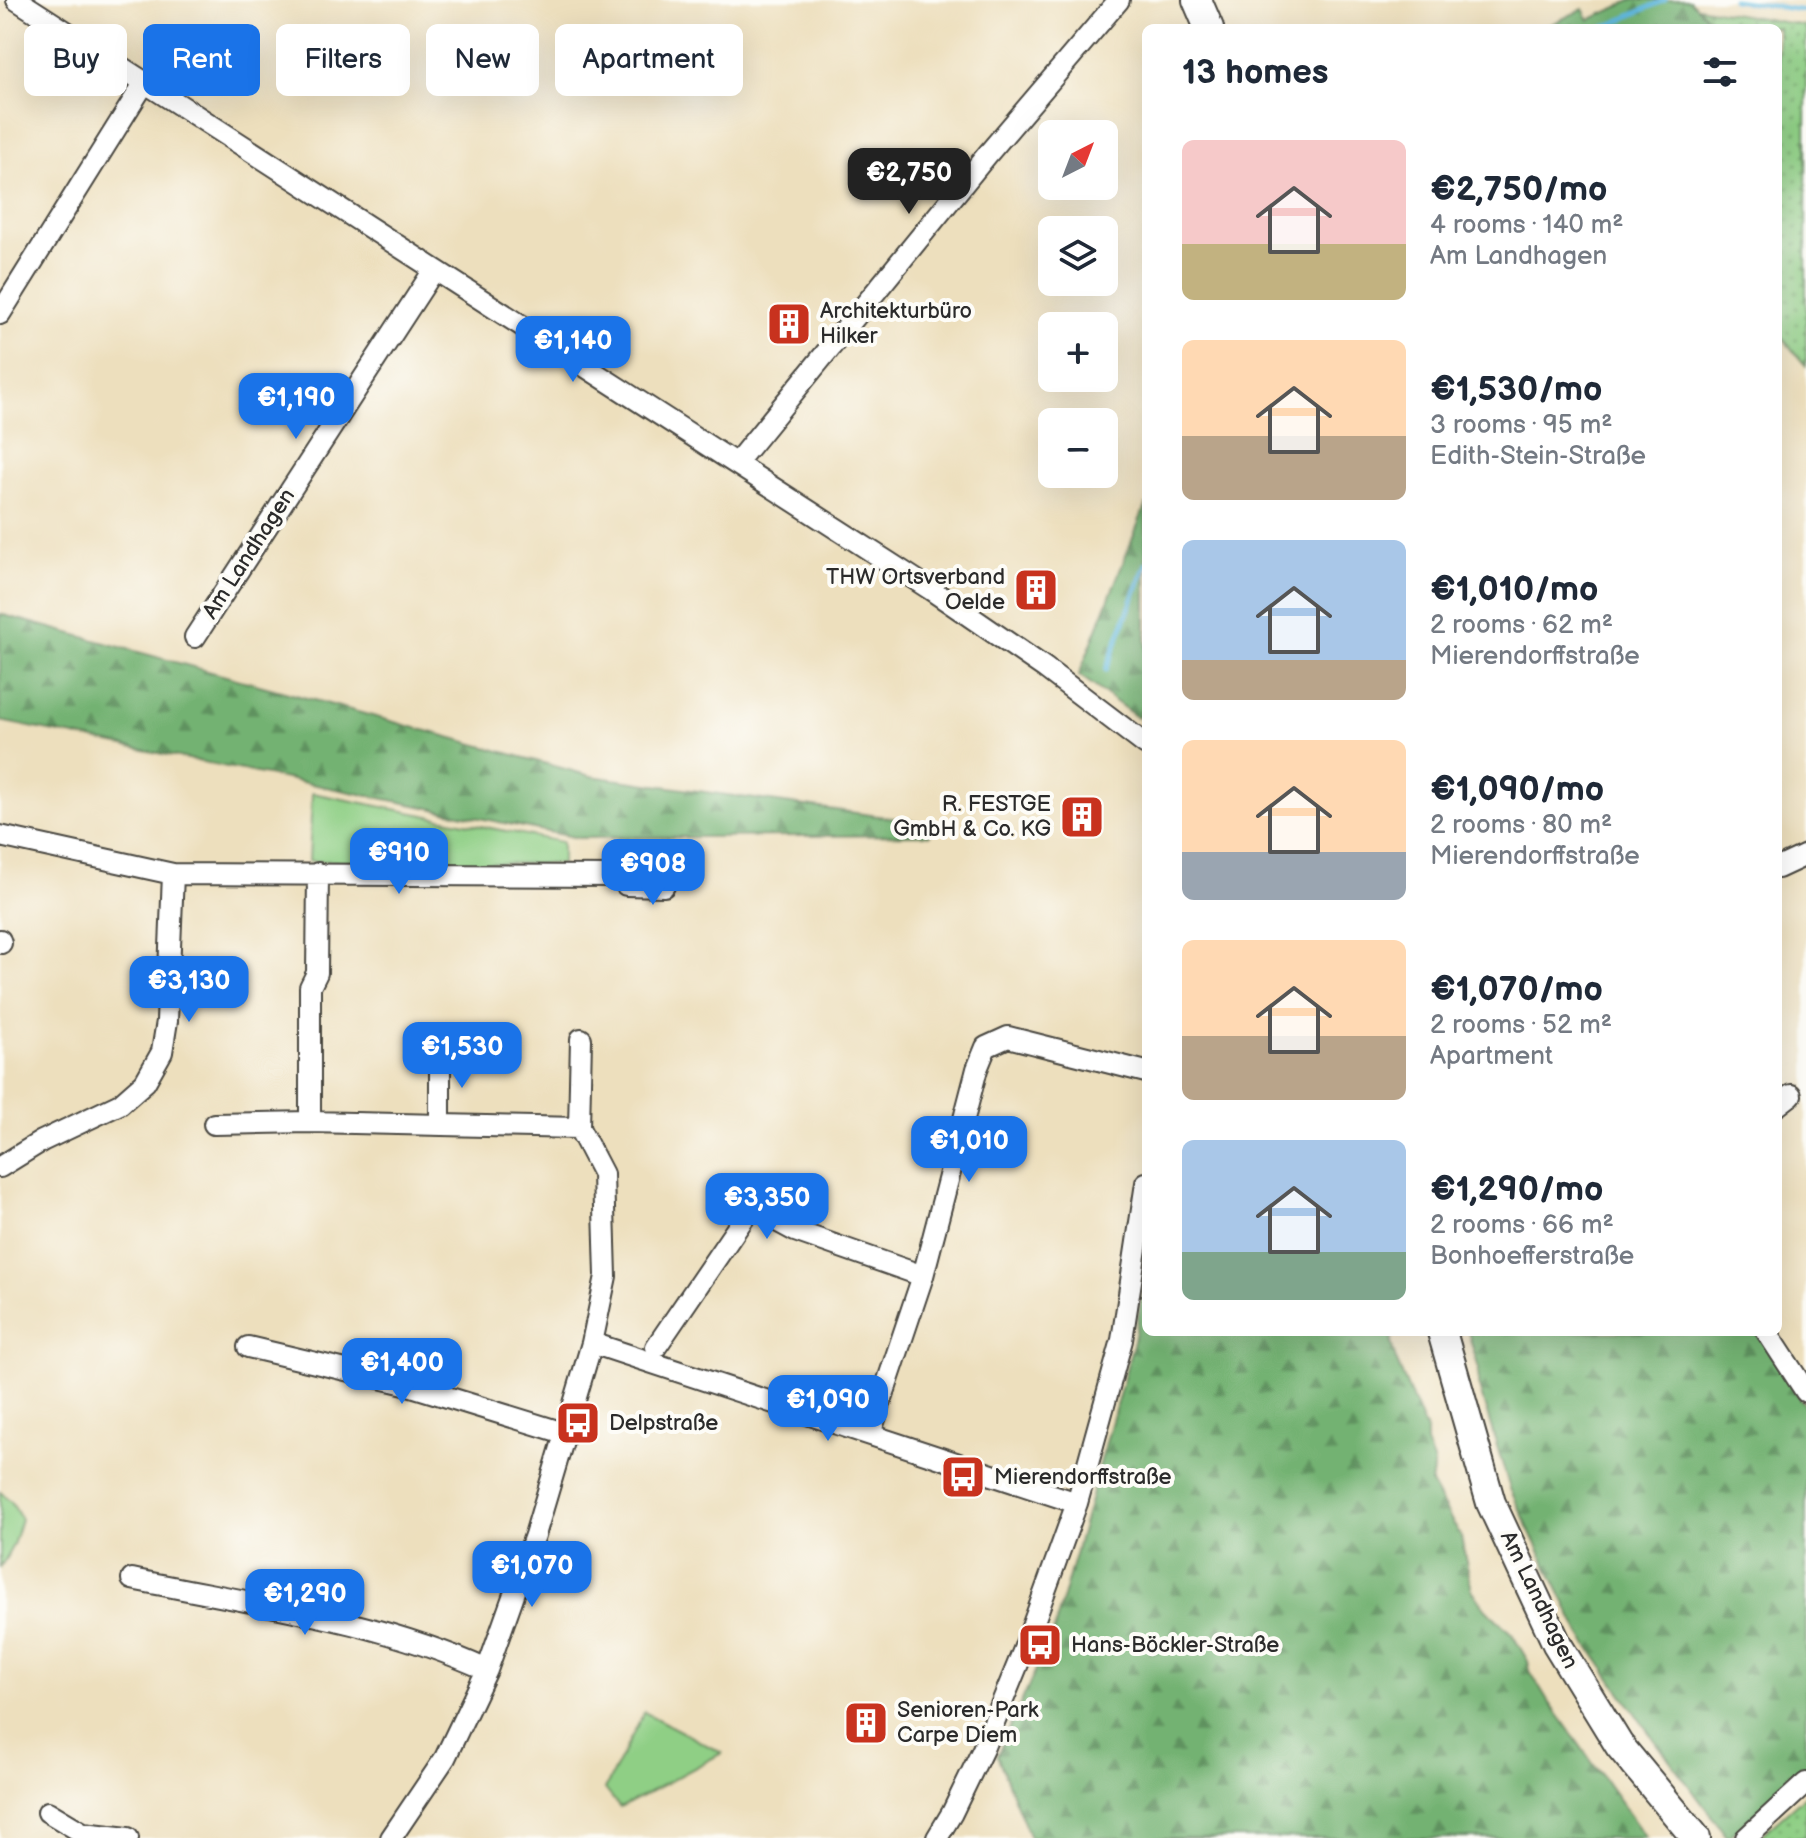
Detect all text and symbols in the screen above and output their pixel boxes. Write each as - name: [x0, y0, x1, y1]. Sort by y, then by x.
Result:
- chip: Buy: [24, 24, 127, 96]
- chip: Rent: [143, 24, 260, 96]
- chip: Filters: [276, 24, 410, 96]
- chip: New: [426, 24, 539, 96]
- chip: Apartment: [555, 24, 743, 96]
- icon: filters: [1698, 50, 1742, 94]
- text: 13 homes: [1182, 52, 1329, 93]
- north arrow: [1038, 120, 1118, 200]
- map controls: [1038, 120, 1118, 488]
- pin: €2,750: [844, 148, 974, 216]
- text: €2,750: [866, 158, 952, 189]
- text: €2,750/mo: [1430, 169, 1607, 210]
- icon: home: [1246, 172, 1342, 268]
- text: 4 rooms · 140 m²: [1430, 210, 1624, 241]
- button: layers: [1038, 216, 1118, 296]
- text: Am Landhagen: [1430, 241, 1607, 272]
- place label: Architekturbüro Hilker: [820, 298, 972, 350]
- building icon: Architekturbüro Hilker: [765, 300, 813, 348]
- button: +: [1038, 312, 1118, 392]
- pin: €1,140: [508, 316, 638, 384]
- text: €1,140: [534, 326, 612, 357]
- text: €1,530/mo: [1430, 369, 1602, 410]
- icon: home: [1246, 372, 1342, 468]
- pin: €1,190: [231, 373, 361, 441]
- text: €1,190: [257, 383, 335, 414]
- button: −: [1038, 408, 1118, 488]
- text: 3 rooms · 95 m²: [1430, 410, 1612, 441]
- text: Edith-Stein-Straße: [1430, 441, 1646, 472]
- street label: Am Landhagen: [197, 484, 301, 624]
- place label: THW Ortsverband Oelde: [826, 564, 1005, 616]
- building icon: THW Ortsverband Oelde: [1012, 566, 1060, 614]
- text: €1,010/mo: [1430, 569, 1598, 610]
- icon: home: [1246, 572, 1342, 668]
- text: 2 rooms · 62 m²: [1430, 610, 1613, 641]
- text: Mierendorffstraße: [1430, 641, 1640, 672]
- text: €1,090/mo: [1430, 769, 1604, 810]
- icon: home: [1246, 772, 1342, 868]
- place label: R. FESTGE GmbH & Co. KG: [893, 791, 1051, 843]
- building icon: R. FESTGE GmbH & Co. KG: [1058, 793, 1106, 841]
- text: 2 rooms · 80 m²: [1430, 810, 1612, 841]
- pin: €910: [352, 828, 446, 896]
- text: €910: [368, 838, 430, 869]
- pin: €908: [606, 839, 700, 907]
- text: Mierendorffstraße: [1430, 841, 1640, 872]
- text: €908: [620, 849, 686, 880]
- pin: €3,130: [124, 956, 254, 1024]
- text: €3,130: [148, 966, 230, 997]
- text: €1,070/mo: [1430, 969, 1603, 1010]
- icon: home: [1246, 972, 1342, 1068]
- text: 2 rooms · 52 m²: [1430, 1010, 1612, 1041]
- pin: €1,530: [397, 1022, 527, 1090]
- text: €1,530: [421, 1032, 503, 1063]
- text: Apartment: [1430, 1041, 1553, 1072]
- pin: €1,010: [904, 1116, 1034, 1184]
- text: €1,010: [929, 1126, 1009, 1157]
- text: €1,290/mo: [1430, 1169, 1603, 1210]
- icon: home: [1246, 1172, 1342, 1268]
- pin: €3,350: [702, 1173, 832, 1241]
- text: €3,350: [724, 1183, 810, 1214]
- text: 2 rooms · 66 m²: [1430, 1210, 1614, 1241]
- text: Bonhoefferstraße: [1430, 1241, 1634, 1272]
- pin: €1,400: [337, 1338, 467, 1406]
- text: €1,400: [360, 1348, 444, 1379]
- pin: €1,090: [763, 1375, 893, 1443]
- text: €1,090: [786, 1385, 870, 1416]
- bus stop icon: Delpstraße: [554, 1399, 602, 1447]
- place label: Delpstraße: [609, 1410, 718, 1437]
- bus stop icon: Mierendorffstraße: [939, 1453, 987, 1501]
- place label: Mierendorffstraße: [994, 1464, 1171, 1491]
- street label: Am Landhagen: [1494, 1527, 1584, 1673]
- pin: €1,070: [467, 1541, 597, 1609]
- text: €1,070: [490, 1551, 574, 1582]
- pin: €1,290: [240, 1569, 370, 1637]
- text: €1,290: [263, 1579, 347, 1610]
- bus stop icon: Hans-Böckler-Straße: [1016, 1621, 1064, 1669]
- place label: Hans-Böckler-Straße: [1071, 1632, 1279, 1659]
- place label: Senioren-Park Carpe Diem: [897, 1697, 1039, 1749]
- building icon: Senioren-Park Carpe Diem: [842, 1699, 890, 1747]

